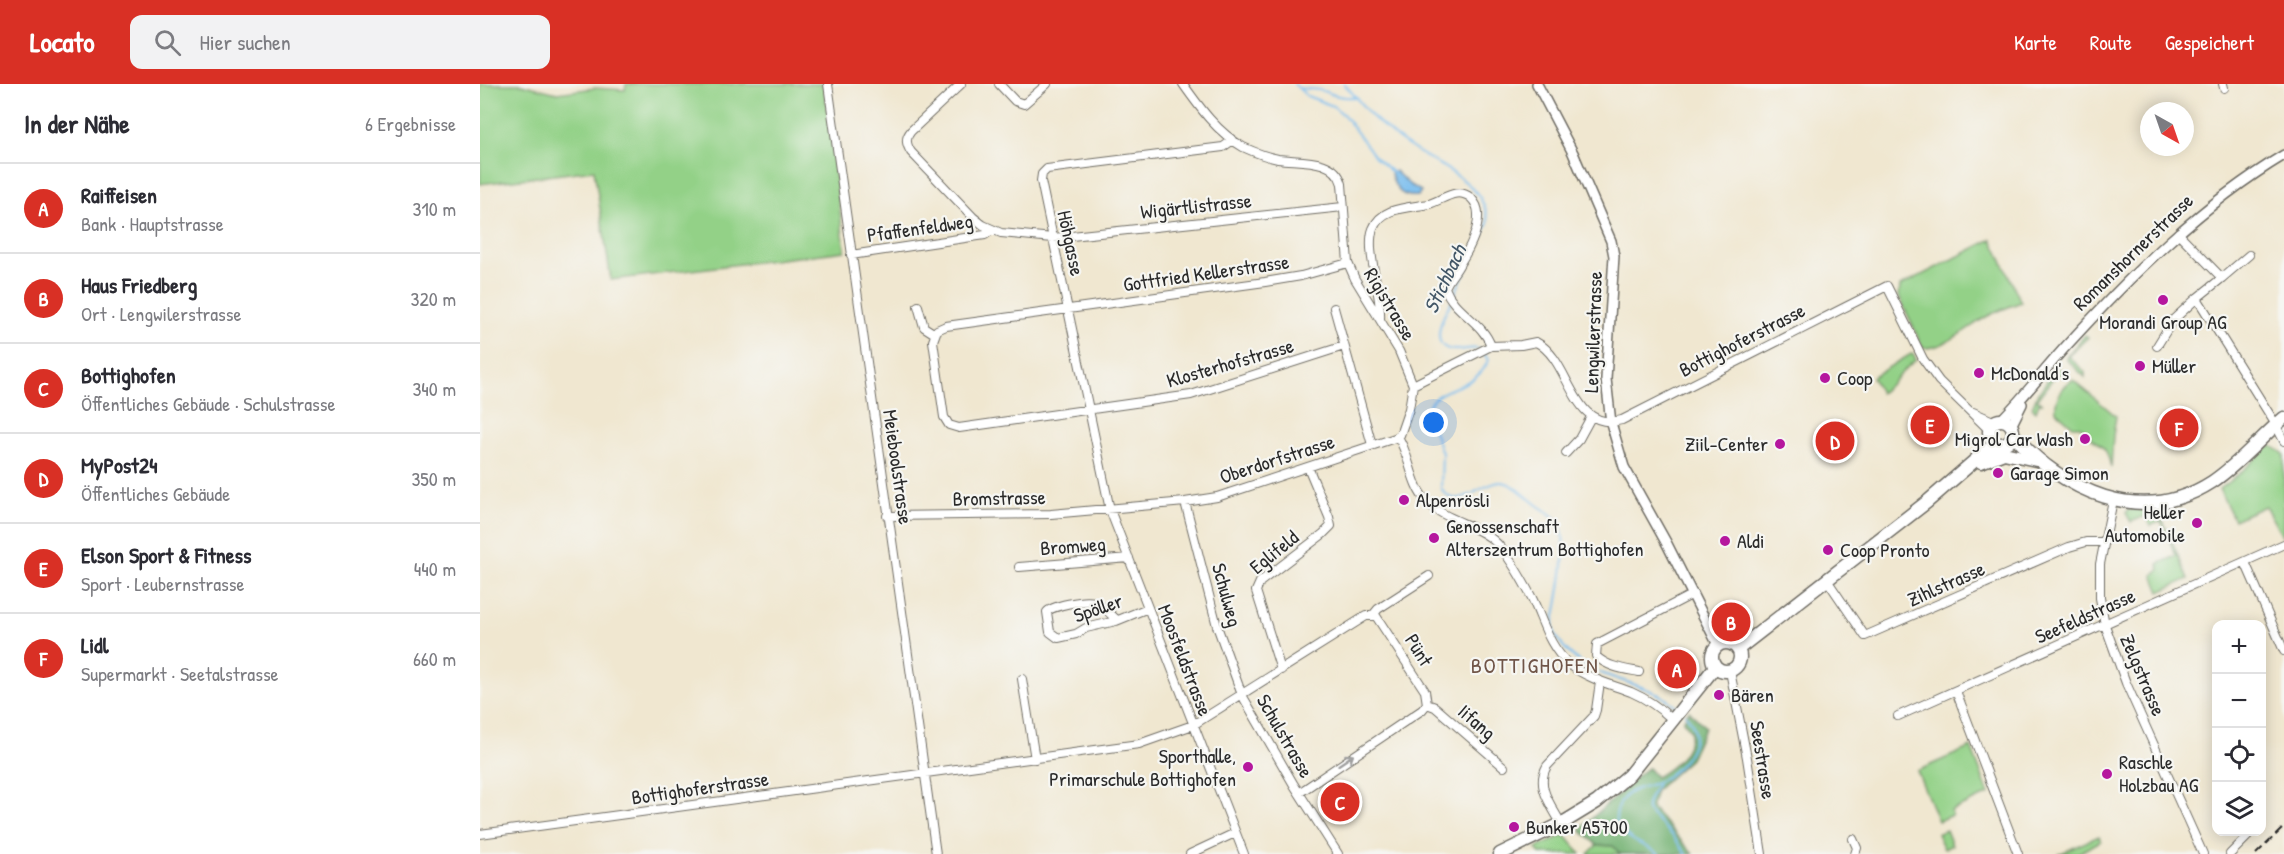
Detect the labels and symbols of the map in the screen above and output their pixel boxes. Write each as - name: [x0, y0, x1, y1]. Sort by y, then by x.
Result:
- north arrow: [2140, 102, 2194, 156]
- street label: Wigärtlistrasse: [1139, 186, 1253, 225]
- street label: Romanshornerstrasse: [2067, 187, 2199, 316]
- street label: Pfaffenfeldweg: [865, 207, 975, 248]
- street label: Höhgasse: [1051, 208, 1092, 278]
- water label: Stichbach: [1416, 239, 1473, 318]
- street label: Gottfried Kellerstrasse: [1121, 247, 1291, 298]
- street label: Rigistrasse: [1358, 262, 1423, 345]
- street label: Lengwilerstrasse: [1577, 271, 1608, 393]
- marker: Morandi Group AG: [2156, 293, 2170, 307]
- street label: Bottighoferstrasse: [1674, 296, 1809, 383]
- place label: Morandi Group AG: [2099, 308, 2227, 335]
- street label: Klosterhofstrasse: [1163, 331, 1297, 394]
- place label: Müller: [2152, 352, 2196, 379]
- place label: McDonald's: [1991, 359, 2070, 386]
- marker: Müller: [2133, 359, 2147, 373]
- place label: Coop: [1837, 364, 1873, 391]
- marker: McDonald's: [1972, 366, 1986, 380]
- marker: Coop: [1818, 371, 1832, 385]
- pin: E: [1910, 402, 1950, 448]
- pin: F: [2160, 406, 2198, 450]
- street label: Meieboolstrasse: [877, 408, 920, 526]
- your location: [1419, 408, 1448, 437]
- pin: D: [1816, 418, 1854, 464]
- place label: Migrol Car Wash: [1955, 425, 2073, 452]
- street label: Oberdorfstrasse: [1216, 427, 1338, 490]
- place label: Ziil-Center: [1685, 430, 1768, 457]
- marker: Migrol Car Wash: [2078, 432, 2092, 446]
- marker: Ziil-Center: [1773, 437, 1787, 451]
- place label: Garage Simon: [2010, 459, 2109, 486]
- marker: Garage Simon: [1991, 466, 2005, 480]
- street label: Bromstrasse: [952, 483, 1046, 512]
- place label: Alpenrösli: [1416, 486, 1490, 513]
- marker: Alpenrösli: [1397, 493, 1411, 507]
- place label: Heller Automobile: [2105, 498, 2185, 548]
- place label: Genossenschaft Alterszentrum Bottighofen: [1446, 512, 1644, 562]
- marker: Heller Automobile: [2190, 516, 2204, 530]
- street label: Eglifeld: [1244, 523, 1304, 580]
- place label: Aldi: [1737, 527, 1764, 554]
- street label: Bromweg: [1039, 530, 1107, 561]
- marker: Genossenschaft Alterszentrum Bottighofen: [1427, 531, 1441, 545]
- marker: Aldi: [1718, 534, 1732, 548]
- place label: Coop Pronto: [1840, 536, 1930, 563]
- marker: Coop Pronto: [1821, 543, 1835, 557]
- street label: Zihlstrasse: [1903, 555, 1989, 613]
- street label: Schulweg: [1206, 560, 1249, 630]
- street label: Seefeldstrasse: [2031, 581, 2139, 650]
- street label: Spöller: [1070, 587, 1126, 628]
- street label: Moosfeldstrasse: [1152, 600, 1219, 720]
- pin: B: [1712, 600, 1750, 644]
- street label: Pünt: [1399, 628, 1440, 672]
- street label: Zelgstrasse: [2114, 630, 2173, 720]
- pin: A: [1658, 646, 1696, 692]
- district label: BOTTIGHOFEN: [1471, 650, 1599, 680]
- place label: Bären: [1731, 681, 1774, 708]
- marker: Bären: [1712, 688, 1726, 702]
- street label: Schulstrasse: [1251, 689, 1320, 782]
- street label: Iifang: [1453, 698, 1502, 746]
- street label: Seestrasse: [1744, 719, 1783, 801]
- place label: Sporthalle, Primarschule Bottighofen: [1049, 742, 1236, 792]
- place label: Raschle Holzbau AG: [2119, 748, 2199, 798]
- one-way arrow: [1338, 754, 1354, 766]
- marker: Sporthalle, Primarschule Bottighofen: [1241, 760, 1255, 774]
- street label: Bottighoferstrasse: [630, 765, 770, 810]
- marker: Raschle Holzbau AG: [2100, 767, 2114, 781]
- pin: C: [1320, 780, 1360, 824]
- place label: Bunker A5700: [1526, 813, 1628, 840]
- marker: Bunker A5700: [1507, 820, 1521, 834]

